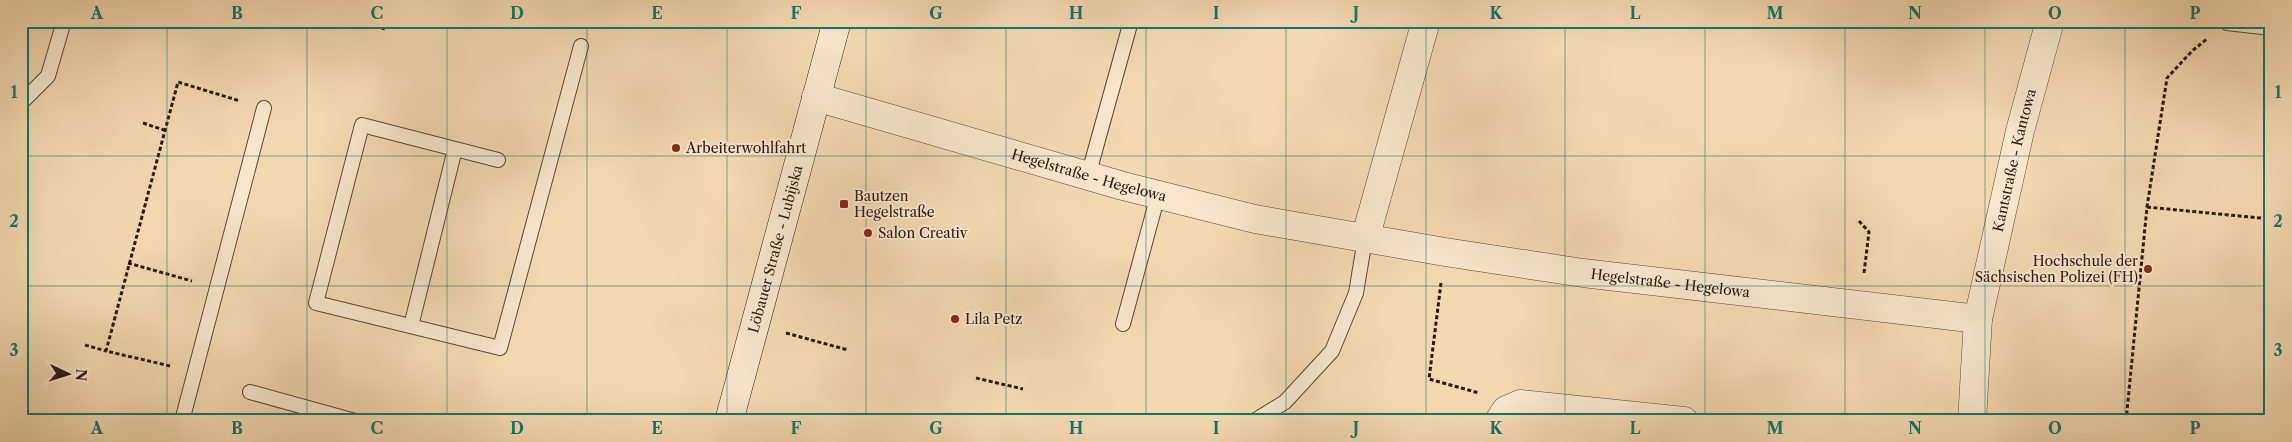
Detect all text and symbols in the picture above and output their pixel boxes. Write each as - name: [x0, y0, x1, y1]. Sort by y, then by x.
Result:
- text: A: [90, 3, 104, 23]
- text: B: [231, 3, 243, 23]
- text: C: [371, 3, 383, 23]
- text: D: [510, 3, 524, 23]
- text: E: [651, 3, 663, 23]
- text: F: [791, 3, 802, 23]
- text: G: [929, 3, 943, 23]
- text: H: [1069, 3, 1083, 23]
- text: I: [1213, 3, 1220, 23]
- text: J: [1350, 3, 1359, 23]
- text: K: [1490, 3, 1504, 23]
- text: L: [1629, 3, 1641, 23]
- text: M: [1767, 3, 1784, 23]
- text: N: [1908, 3, 1922, 23]
- text: O: [2048, 3, 2062, 23]
- text: P: [2190, 3, 2201, 23]
- text: 1: [10, 82, 18, 102]
- text: 1: [2274, 82, 2282, 102]
- street label: Kantstraße - Kantowa: [1989, 86, 2040, 234]
- place label: Arbeiterwohlfahrt: [685, 139, 806, 157]
- marker: Arbeiterwohlfahrt: [670, 142, 682, 154]
- street label: Hegelstraße - Hegelowa: [1009, 145, 1169, 206]
- street label: Löbauer Straße - Lubijska: [744, 163, 807, 335]
- place label: Bautzen Hegelstraße: [854, 187, 935, 221]
- marker: Bautzen Hegelstraße: [838, 198, 850, 210]
- text: 2: [9, 211, 19, 231]
- text: 2: [2273, 211, 2283, 231]
- place label: Salon Creativ: [878, 224, 968, 242]
- marker: Salon Creativ: [862, 227, 874, 239]
- place label: Hochschule der Sächsischen Polizei (FH): [1975, 252, 2138, 286]
- marker: Hochschule der Sächsischen Polizei (FH): [2142, 263, 2154, 275]
- street label: Hegelstraße - Hegelowa: [1590, 265, 1751, 301]
- place label: Lila Petz: [965, 310, 1022, 328]
- marker: Lila Petz: [949, 313, 961, 325]
- text: 3: [9, 340, 19, 360]
- text: 3: [2273, 340, 2283, 360]
- north arrow: [42, 350, 92, 400]
- text: N: [72, 368, 90, 382]
- text: A: [90, 418, 104, 438]
- text: B: [231, 418, 243, 438]
- text: C: [371, 418, 383, 438]
- text: D: [510, 418, 524, 438]
- text: E: [651, 418, 663, 438]
- text: F: [791, 418, 802, 438]
- text: G: [929, 418, 943, 438]
- text: H: [1069, 418, 1083, 438]
- text: I: [1213, 418, 1220, 438]
- text: J: [1350, 418, 1359, 438]
- text: K: [1490, 418, 1504, 438]
- text: L: [1629, 418, 1641, 438]
- text: M: [1767, 418, 1784, 438]
- text: N: [1908, 418, 1922, 438]
- text: O: [2048, 418, 2062, 438]
- text: P: [2190, 418, 2201, 438]

